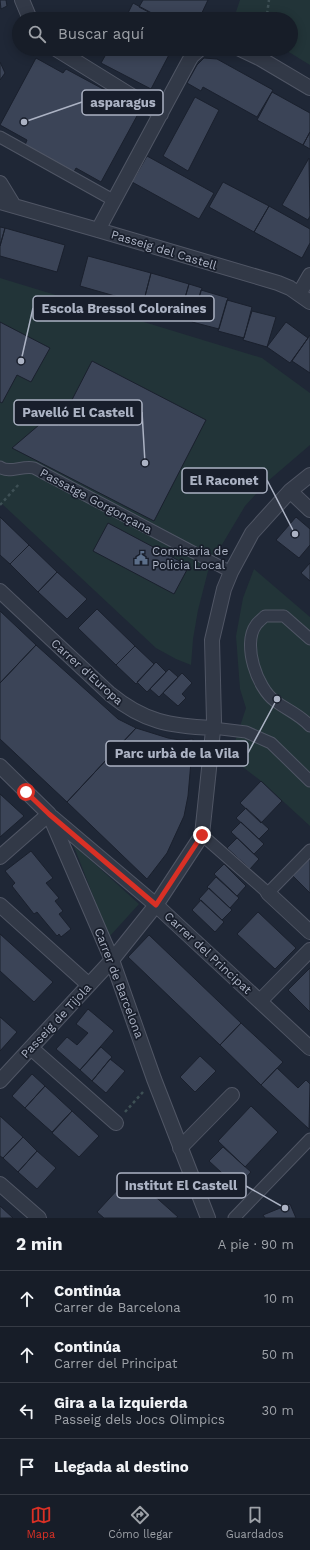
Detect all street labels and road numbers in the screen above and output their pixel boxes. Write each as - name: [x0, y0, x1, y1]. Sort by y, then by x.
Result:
- street label: Passeig del Castell: [109, 227, 219, 273]
- street label: Passatge Gorgonçana: [38, 465, 155, 537]
- street label: Carrer d'Europa: [48, 636, 126, 708]
- street label: Carrer del Principat: [162, 909, 254, 997]
- street label: Carrer de Barcelona: [92, 926, 147, 1040]
- street label: Passeig de Tijola: [18, 981, 94, 1061]

